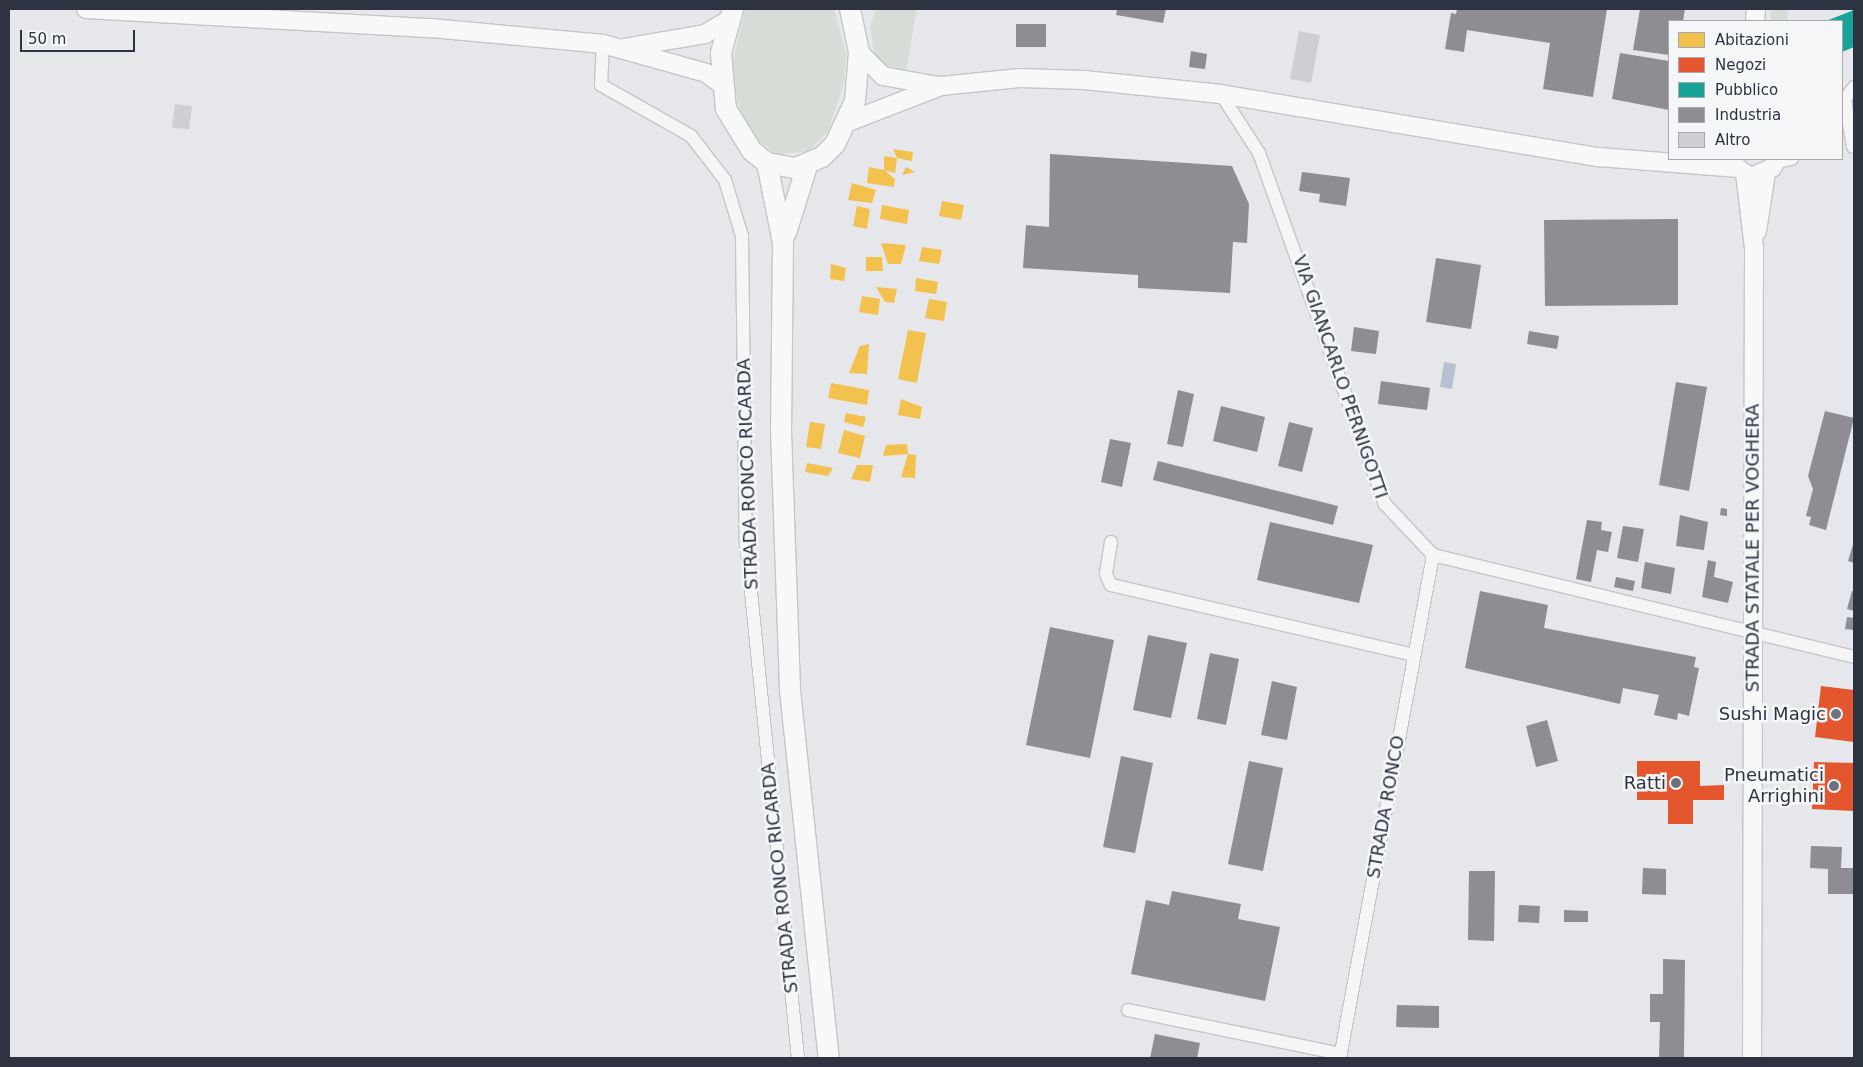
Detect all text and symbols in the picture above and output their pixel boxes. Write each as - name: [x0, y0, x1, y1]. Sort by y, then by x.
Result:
- scale bar: [22, 20, 138, 52]
- legend: [1668, 20, 1843, 160]
- text: 50 m: [28, 30, 66, 48]
- text: Abitazioni: [1715, 31, 1789, 49]
- text: Negozi: [1715, 56, 1766, 74]
- text: Pubblico: [1715, 81, 1778, 99]
- text: Industria: [1715, 106, 1781, 124]
- text: Altro: [1715, 131, 1750, 149]
- street label: VIA GIANCARLO PERNIGOTTI: [1288, 252, 1392, 502]
- street label: STRADA RONCO RICARDA: [733, 358, 763, 590]
- street label: STRADA STATALE PER VOGHERA: [1742, 404, 1764, 692]
- place label: Sushi Magic: [1719, 703, 1826, 725]
- marker: Sushi Magic: [1830, 708, 1842, 720]
- street label: STRADA RONCO: [1363, 734, 1409, 880]
- street label: STRADA RONCO RICARDA: [757, 762, 803, 994]
- place label: Pneumatici Arrighini: [1724, 765, 1824, 808]
- place label: Ratti: [1624, 772, 1666, 794]
- marker: Ratti: [1670, 777, 1682, 789]
- marker: Pneumatici Arrighini: [1828, 780, 1840, 792]

